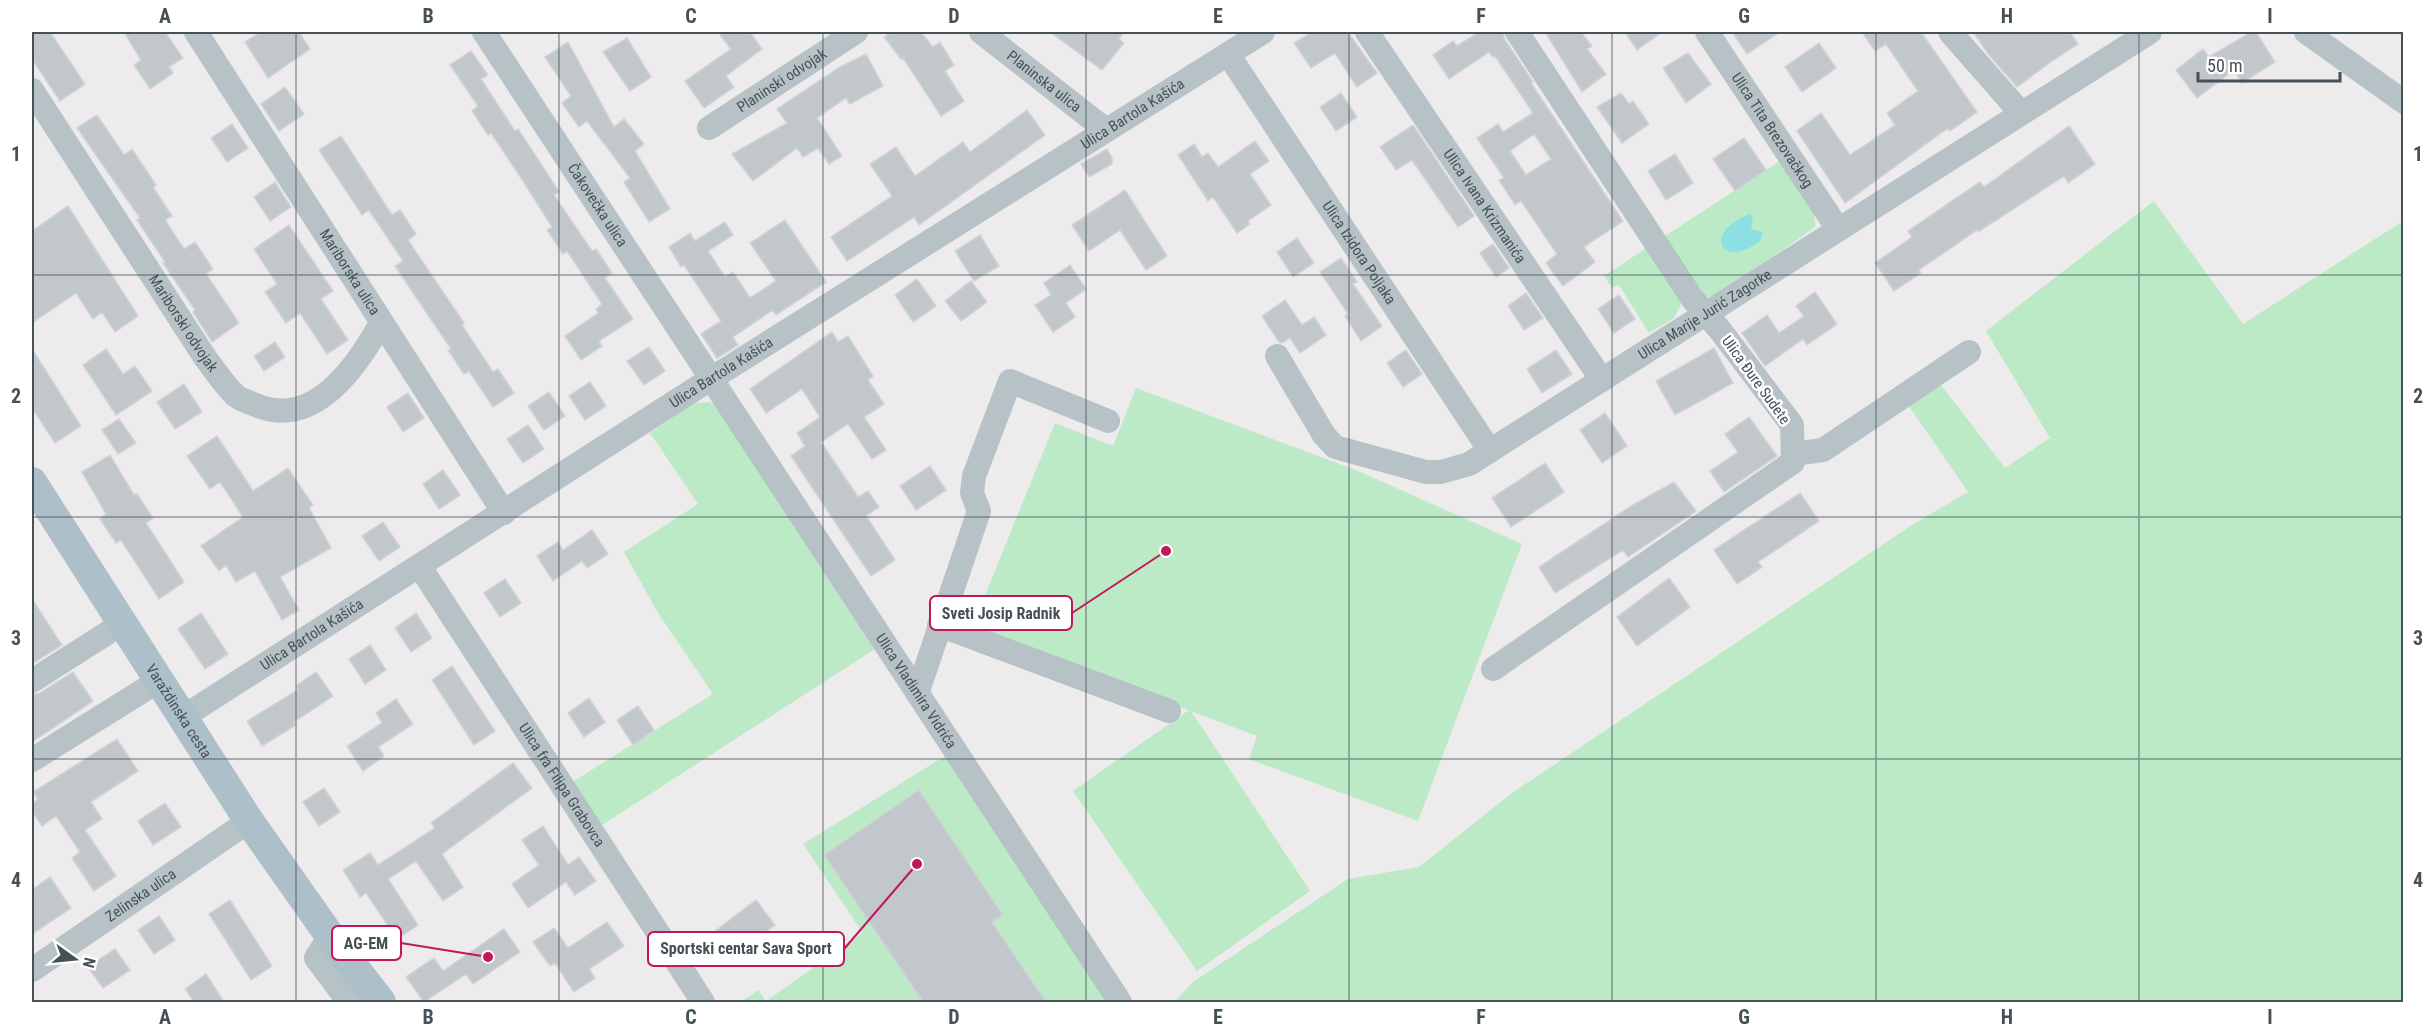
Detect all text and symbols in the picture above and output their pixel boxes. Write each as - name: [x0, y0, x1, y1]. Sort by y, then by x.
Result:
- text: A: [159, 4, 171, 28]
- text: B: [422, 4, 434, 28]
- text: C: [685, 4, 697, 28]
- text: D: [948, 4, 960, 28]
- text: E: [1213, 4, 1223, 28]
- text: F: [1476, 4, 1486, 28]
- text: G: [1738, 4, 1750, 28]
- text: H: [2001, 4, 2013, 28]
- text: I: [2267, 4, 2273, 28]
- street label: Planinski odvojak: [734, 44, 830, 116]
- scale bar: [2198, 45, 2340, 83]
- street label: Planinska ulica: [1003, 47, 1085, 116]
- text: 50 m: [2207, 55, 2242, 76]
- street label: Ulica Tita Brezovačkog: [1728, 69, 1817, 191]
- street label: Ulica Bartola Kašića: [1078, 75, 1188, 153]
- text: 1: [11, 142, 21, 166]
- text: 1: [2413, 142, 2423, 166]
- street label: Ulica Ivana Krizmanića: [1440, 145, 1530, 267]
- street label: Čakovečka ulica: [564, 160, 631, 250]
- street label: Ulica Izidora Poljaka: [1318, 197, 1400, 308]
- street label: Mariborska ulica: [316, 226, 384, 318]
- street label: Ulica Marije Jurić Zagorke: [1635, 265, 1775, 363]
- street label: Mariborski odvojak: [145, 271, 222, 376]
- street label: Ulica Đure Sudete: [1718, 332, 1794, 428]
- street label: Ulica Bartola Kašića: [666, 333, 776, 412]
- text: 2: [11, 384, 21, 408]
- text: 2: [2413, 384, 2423, 408]
- street label: Ulica Bartola Kašića: [257, 595, 367, 674]
- callout: Sveti Josip Radnik: [930, 596, 1072, 630]
- text: Sveti Josip Radnik: [942, 604, 1061, 623]
- text: 3: [11, 626, 21, 650]
- text: 3: [2413, 626, 2423, 650]
- street label: Ulica Vladimira Vidrića: [872, 630, 960, 752]
- street label: Varaždinska cesta: [142, 661, 215, 761]
- street label: Ulica fra Filipa Grabovca: [515, 720, 609, 850]
- street label: Zelinska ulica: [102, 865, 179, 926]
- text: 4: [11, 868, 21, 892]
- text: 4: [2413, 868, 2423, 892]
- callout: AG-EM: [332, 926, 401, 960]
- north arrow: [45, 929, 105, 989]
- callout: Sportski centar Sava Sport: [648, 932, 844, 966]
- text: AG-EM: [344, 934, 388, 953]
- text: Sportski centar Sava Sport: [660, 939, 832, 958]
- text: N: [79, 956, 99, 970]
- text: A: [159, 1005, 171, 1029]
- text: B: [422, 1005, 434, 1029]
- text: C: [685, 1005, 697, 1029]
- text: D: [948, 1005, 960, 1029]
- text: E: [1213, 1005, 1223, 1029]
- text: F: [1476, 1005, 1486, 1029]
- text: G: [1738, 1005, 1750, 1029]
- text: H: [2001, 1005, 2013, 1029]
- text: I: [2267, 1005, 2273, 1029]

